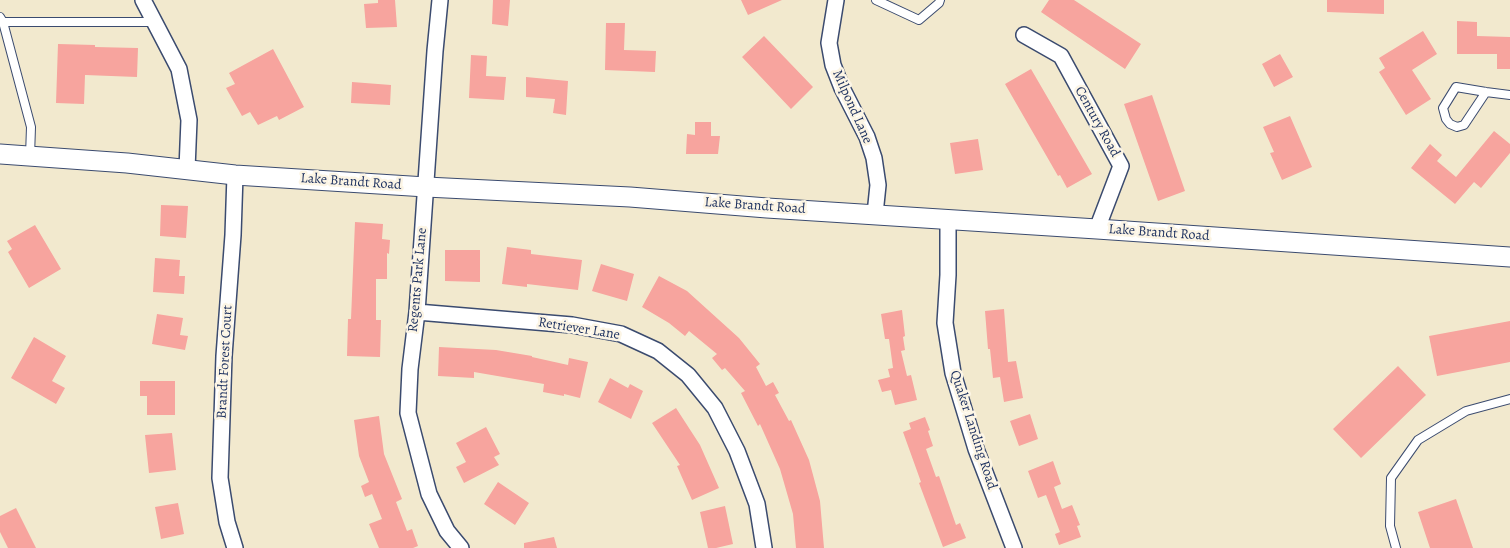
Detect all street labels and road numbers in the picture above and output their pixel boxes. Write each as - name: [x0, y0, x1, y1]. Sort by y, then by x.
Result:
- street label: Milpond Lane: [828, 68, 876, 146]
- street label: Century Road: [1071, 84, 1123, 160]
- street label: Lake Brandt Road: [300, 170, 402, 194]
- street label: Lake Brandt Road: [704, 194, 806, 218]
- street label: Lake Brandt Road: [1108, 221, 1210, 245]
- street label: Regents Park Lane: [405, 227, 431, 333]
- street label: Brandt Forest Court: [214, 305, 236, 419]
- street label: Retriever Lane: [537, 314, 621, 344]
- street label: Quaker Landing Road: [946, 368, 1000, 492]

